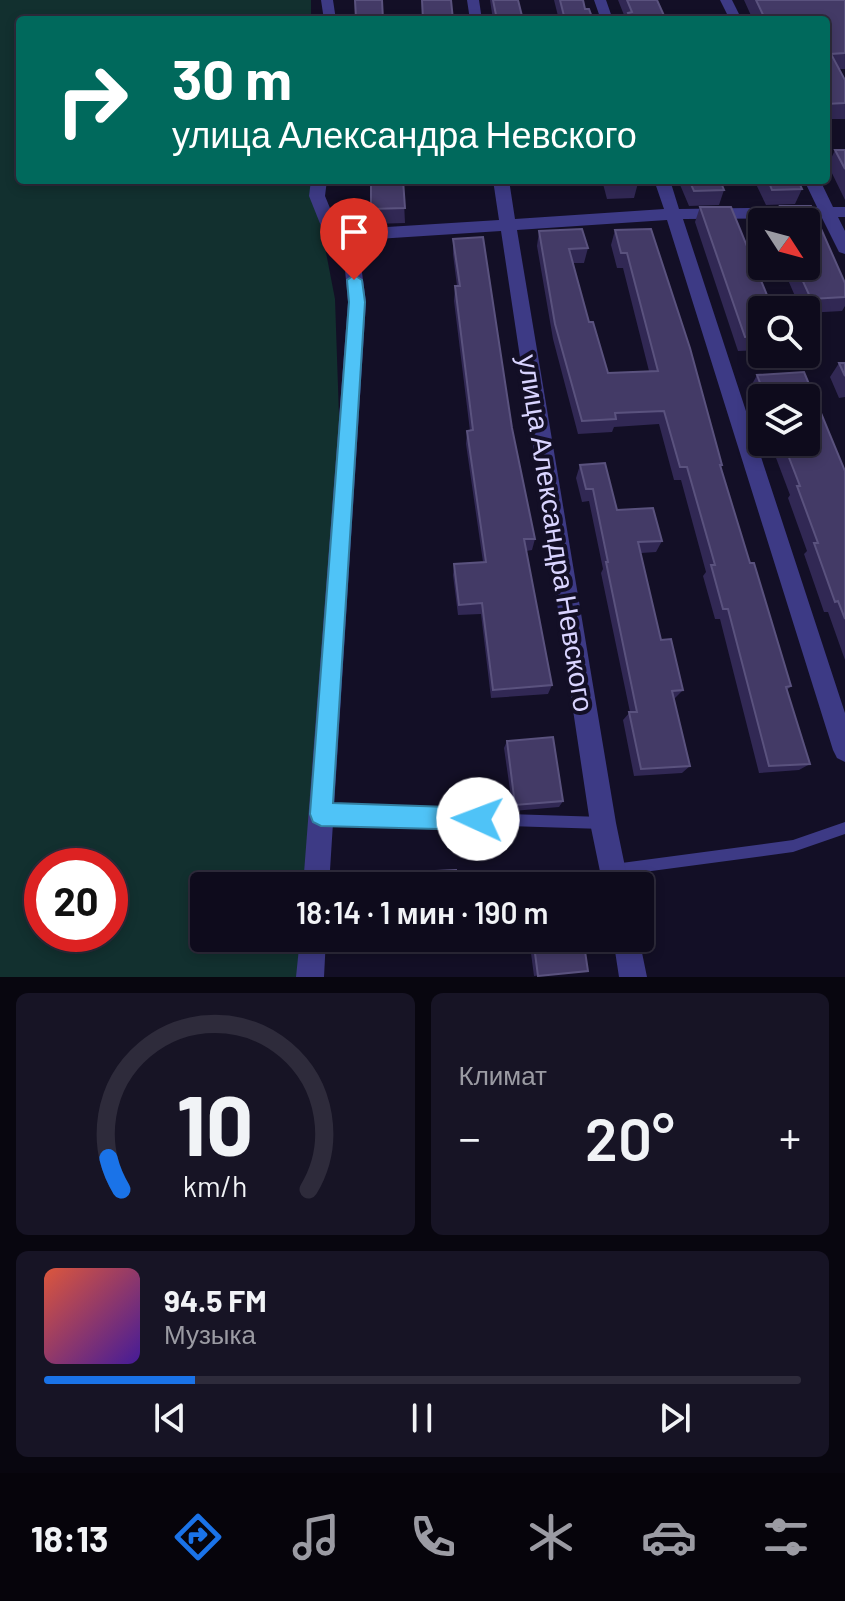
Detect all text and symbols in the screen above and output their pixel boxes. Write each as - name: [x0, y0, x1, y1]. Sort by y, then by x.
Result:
- text: 30 m: [172, 44, 292, 111]
- icon: right: [40, 48, 144, 152]
- text: улица Александра Невского: [172, 112, 637, 155]
- pin: [320, 198, 388, 280]
- north arrow: [748, 208, 820, 280]
- map controls: [748, 208, 820, 456]
- icon: arrive: [332, 210, 376, 254]
- button: search: [748, 296, 820, 368]
- street label: улица Александра Невского: [512, 352, 602, 714]
- button: layers: [748, 384, 820, 456]
- position arrow: [436, 777, 520, 861]
- speed limit sign: 20: [24, 848, 128, 952]
- text: 18:14 · 1 мин · 190 m: [296, 894, 548, 930]
- text: Климат: [459, 1059, 547, 1090]
- text: 10: [177, 1073, 254, 1173]
- text: 20°: [585, 1101, 675, 1173]
- text: −: [459, 1110, 481, 1163]
- text: +: [779, 1110, 801, 1163]
- text: km/h: [183, 1168, 248, 1203]
- text: 94.5 FM: [164, 1282, 267, 1318]
- text: Музыка: [164, 1318, 256, 1349]
- icon: previous: [148, 1396, 192, 1440]
- icon: pause: [400, 1396, 444, 1440]
- icon: next: [653, 1396, 697, 1440]
- icon: directions: [170, 1509, 226, 1565]
- icon: music: [288, 1509, 344, 1565]
- icon: phone: [405, 1509, 461, 1565]
- icon: climate: [523, 1509, 579, 1565]
- icon: car: [641, 1509, 697, 1565]
- icon: filters: [758, 1509, 814, 1565]
- text: 18:13: [31, 1516, 108, 1559]

